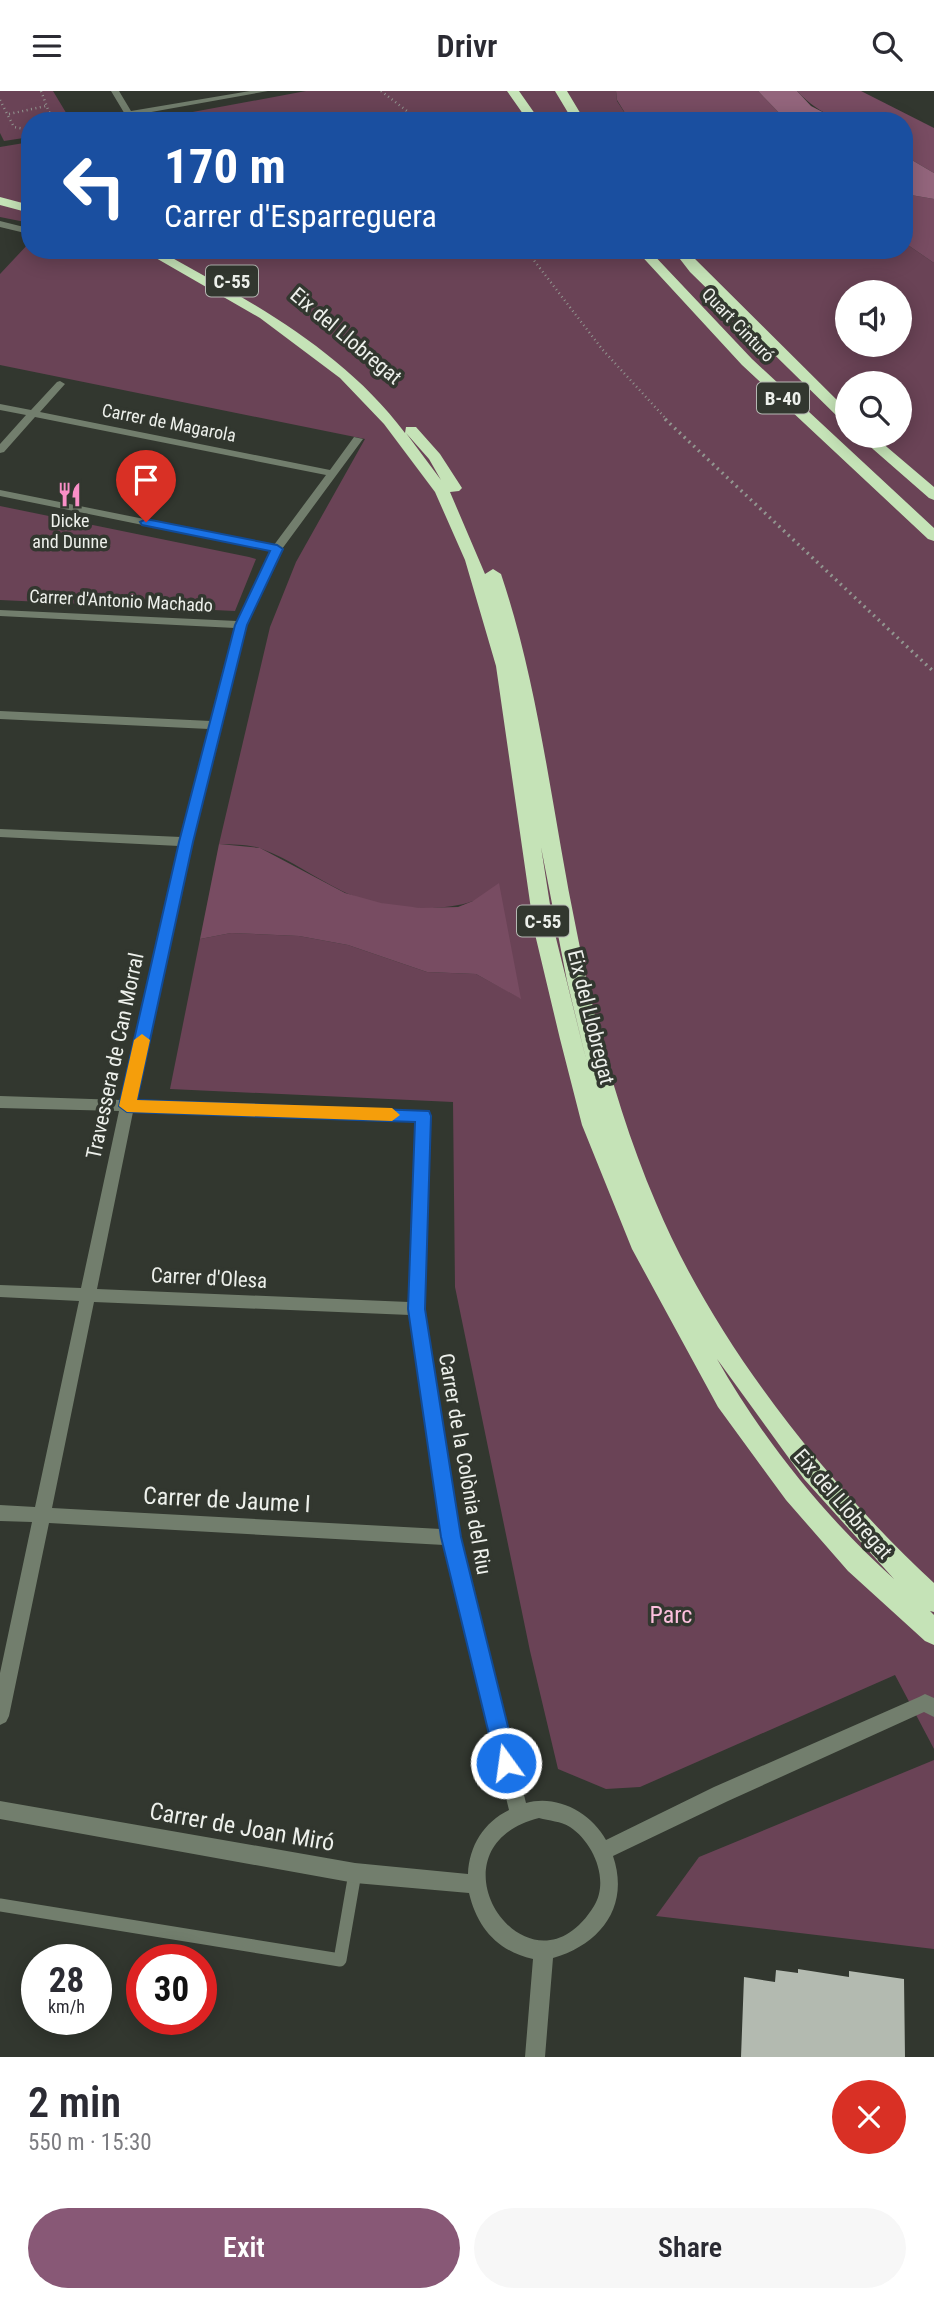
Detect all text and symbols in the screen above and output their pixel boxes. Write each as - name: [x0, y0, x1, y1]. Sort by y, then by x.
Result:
- icon: menu: [28, 27, 66, 65]
- text: Drivr: [437, 27, 498, 65]
- icon: search: [868, 27, 906, 65]
- text: 170 m: [164, 138, 286, 195]
- icon: left: [49, 140, 140, 231]
- text: Carrer d'Esparreguera: [164, 197, 437, 235]
- road number: C-55: [206, 265, 258, 297]
- map controls: [835, 280, 912, 448]
- button: sound: [835, 280, 912, 357]
- street label: Eix del Llobregat: [286, 283, 406, 389]
- street label: Quart Cinturó: [698, 283, 779, 366]
- button: search: [835, 371, 912, 448]
- road number: B-40: [757, 383, 809, 413]
- street label: Carrer de Magarola: [100, 399, 238, 446]
- pin: [116, 450, 176, 522]
- icon: arrive: [127, 461, 165, 499]
- restaurant icon: Dicke and Dunne: [56, 480, 84, 508]
- place label: Dicke and Dunne: [32, 510, 108, 552]
- street label: Carrer d'Antonio Machado: [29, 585, 213, 616]
- road number: C-55: [517, 905, 569, 937]
- street label: Eix del Llobregat: [563, 947, 619, 1087]
- street label: Travessera de Can Morral: [81, 951, 149, 1161]
- street label: Carrer d'Olesa: [150, 1263, 268, 1293]
- street label: Carrer de la Colònia del Riu: [434, 1352, 496, 1576]
- street label: Eix del Llobregat: [789, 1444, 897, 1564]
- street label: Carrer de Jaume I: [142, 1482, 312, 1518]
- park label: Parc: [650, 1601, 692, 1629]
- position arrow: [469, 1726, 543, 1800]
- street label: Carrer de Joan Miró: [147, 1797, 337, 1857]
- speed limit sign: 30: [126, 1944, 217, 2035]
- text: 28: [49, 1960, 84, 2001]
- text: km/h: [48, 1996, 85, 2017]
- text: 2 min: [28, 2078, 121, 2127]
- button: close: [832, 2080, 906, 2154]
- text: 550 m · 15:30: [28, 2129, 152, 2156]
- button: Exit: [28, 2208, 460, 2288]
- button: Share: [474, 2208, 906, 2288]

